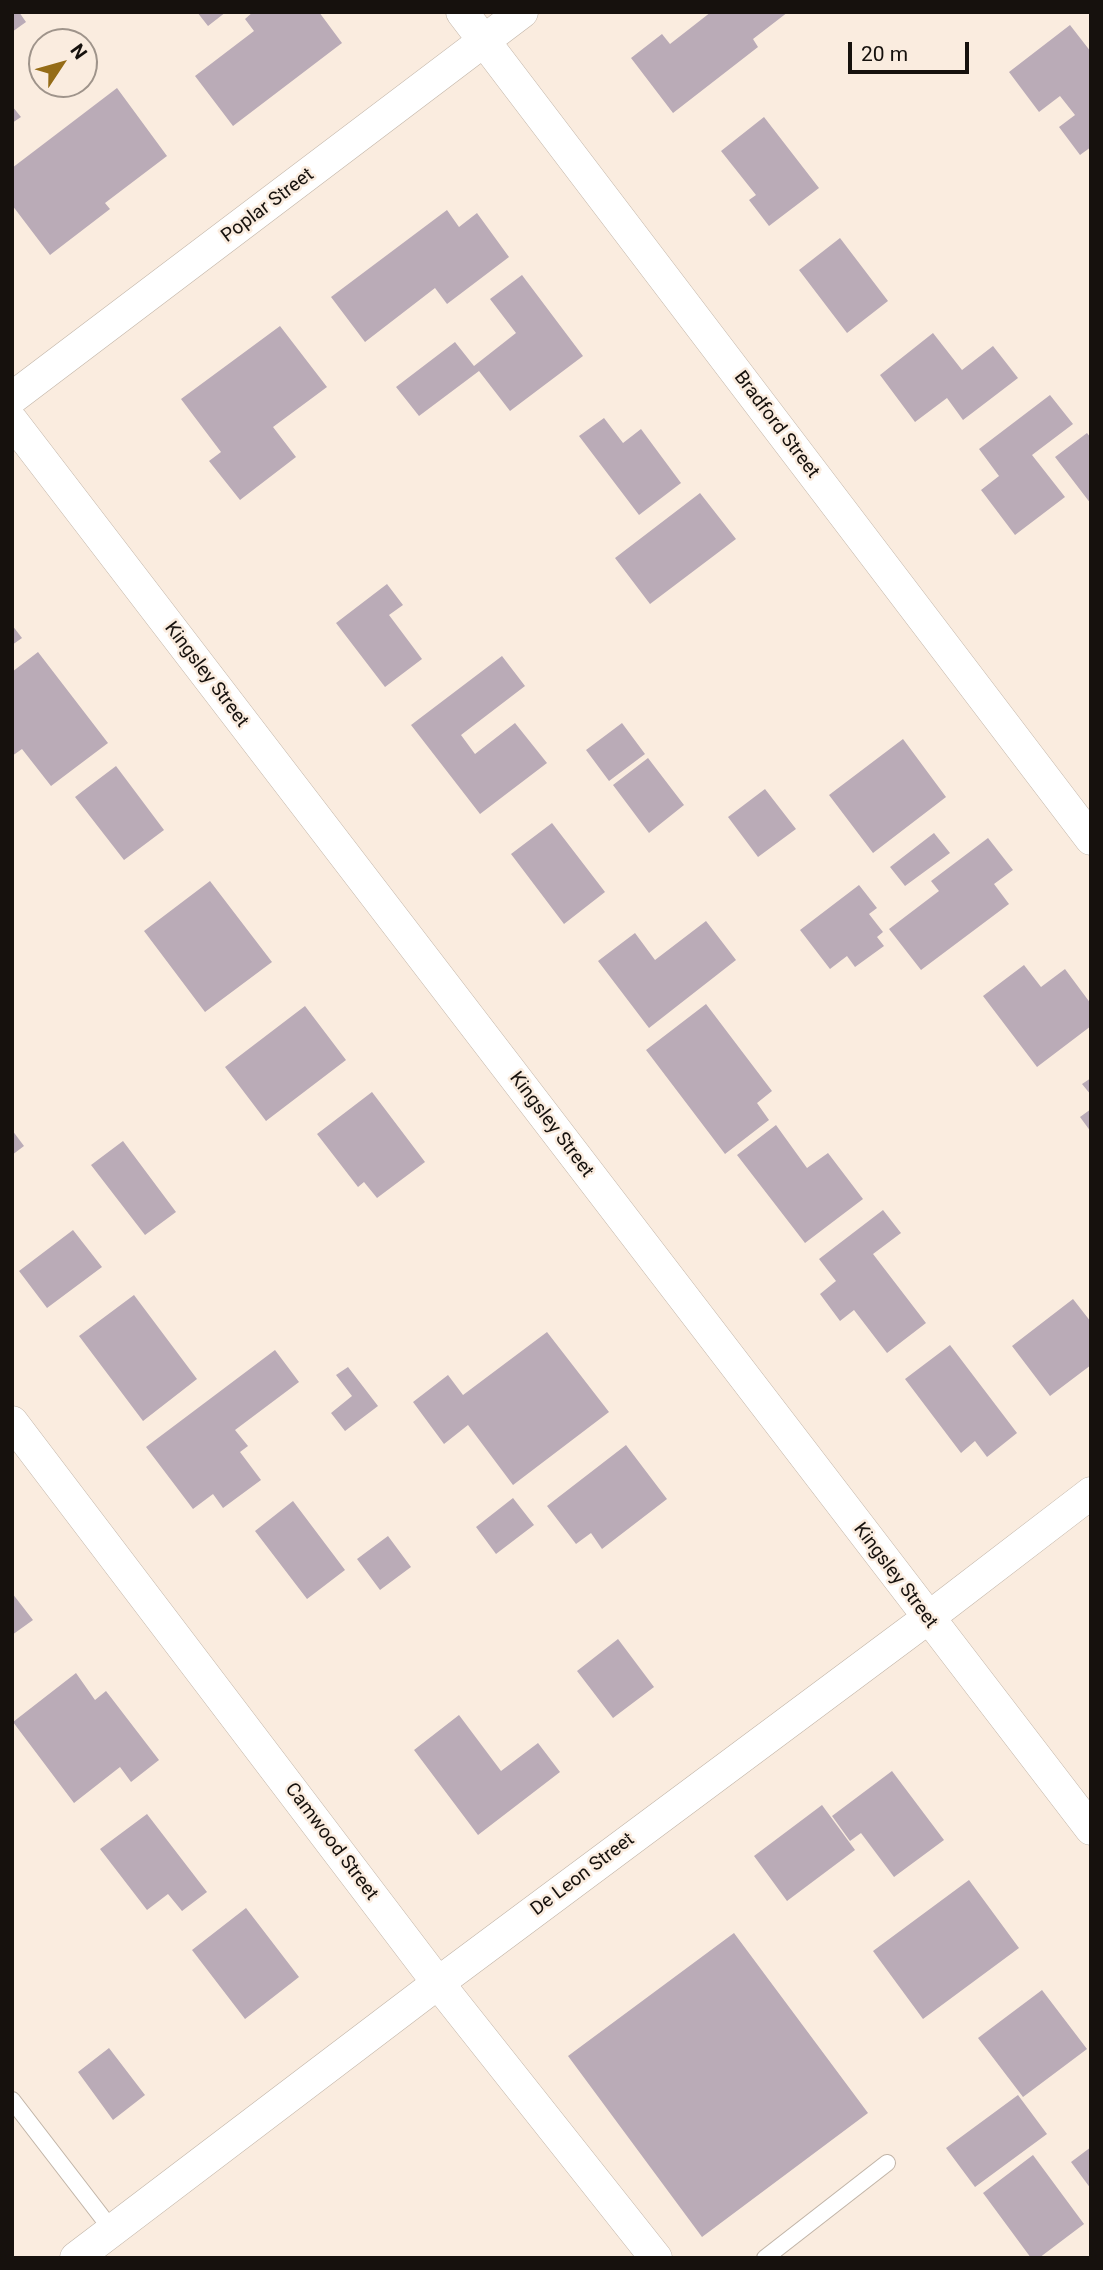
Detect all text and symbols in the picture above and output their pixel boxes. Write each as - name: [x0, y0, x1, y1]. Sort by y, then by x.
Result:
- north arrow: [28, 28, 98, 98]
- scale bar: [851, 28, 972, 72]
- text: N: [66, 39, 92, 64]
- text: 20 m: [861, 42, 908, 66]
- street label: Poplar Street: [217, 164, 319, 248]
- street label: Bradford Street: [728, 367, 824, 483]
- street label: Kingsley Street: [159, 618, 253, 732]
- street label: Kingsley Street: [504, 1068, 598, 1182]
- street label: Kingsley Street: [848, 1519, 942, 1633]
- street label: Camwood Street: [280, 1779, 382, 1905]
- street label: De Leon Street: [527, 1829, 639, 1921]

